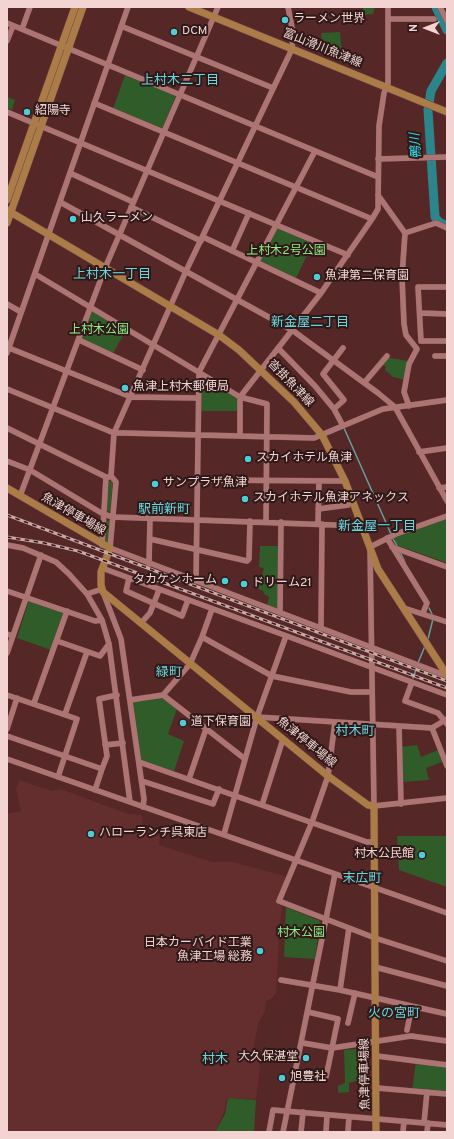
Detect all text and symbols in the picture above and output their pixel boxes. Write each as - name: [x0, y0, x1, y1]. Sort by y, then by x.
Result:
- north arrow: [406, 8, 446, 48]
- place label: ラーメン世界: [293, 13, 365, 27]
- marker: ラーメン世界: [280, 15, 290, 25]
- text: N: [407, 24, 421, 32]
- place label: DCM: [182, 25, 207, 39]
- marker: DCM: [169, 27, 179, 37]
- street label: 富山滑川魚津線: [280, 27, 364, 71]
- district label: 上村木二丁目: [141, 73, 219, 89]
- place label: 紹陽寺: [35, 105, 71, 119]
- marker: 紹陽寺: [22, 107, 32, 117]
- water label: 鴨川: [408, 132, 426, 160]
- place label: 山久ラーメン: [81, 212, 153, 226]
- marker: 山久ラーメン: [68, 214, 78, 224]
- park label: 上村木2号公園: [246, 245, 326, 259]
- district label: 上村木一丁目: [73, 267, 151, 283]
- place label: 魚津第二保育園: [325, 270, 409, 284]
- marker: 魚津第二保育園: [312, 272, 322, 282]
- district label: 新金屋二丁目: [271, 315, 349, 331]
- park label: 上村木公園: [69, 324, 129, 338]
- street label: 沓掛魚津線: [264, 357, 316, 411]
- place label: 魚津上村木郵便局: [133, 381, 229, 395]
- marker: 魚津上村木郵便局: [120, 383, 130, 393]
- place label: スカイホテル魚津: [256, 452, 352, 466]
- marker: スカイホテル魚津: [243, 454, 253, 464]
- place label: サンプラザ魚津: [163, 477, 247, 491]
- marker: サンプラザ魚津: [150, 479, 160, 489]
- street label: 魚津停車場線: [38, 491, 108, 539]
- place label: スカイホテル魚津アネックス: [253, 492, 409, 506]
- marker: スカイホテル魚津アネックス: [240, 494, 250, 504]
- district label: 駅前新町: [138, 502, 190, 518]
- district label: 新金屋一丁目: [338, 519, 416, 535]
- place label: タカケンホーム: [133, 574, 217, 588]
- marker: タカケンホーム: [220, 576, 230, 586]
- place label: ドリーム21: [252, 577, 312, 591]
- marker: ドリーム21: [239, 579, 249, 589]
- district label: 緑町: [156, 665, 182, 681]
- street label: 魚津停車場線: [273, 715, 339, 771]
- place label: 道下保育園: [191, 716, 251, 730]
- marker: 道下保育園: [178, 718, 188, 728]
- district label: 村木町: [336, 724, 374, 740]
- place label: ハローランチ呉東店: [99, 827, 207, 841]
- marker: ハローランチ呉東店: [86, 829, 96, 839]
- place label: 村木公民館: [354, 848, 414, 862]
- marker: 村木公民館: [417, 850, 427, 860]
- district label: 末広町: [343, 871, 381, 887]
- park label: 村木公園: [277, 927, 325, 941]
- place label: 日本カーバイド工業 魚津工場 総務: [144, 937, 252, 965]
- marker: 日本カーバイド工業 魚津工場 総務: [255, 946, 265, 956]
- district label: 火の宮町: [368, 1006, 420, 1022]
- street label: 魚津停車場線: [358, 1038, 374, 1110]
- place label: 大久保湛堂: [238, 1051, 298, 1065]
- district label: 村木: [202, 1052, 228, 1068]
- marker: 大久保湛堂: [301, 1053, 311, 1063]
- place label: 旭豊社: [290, 1071, 326, 1085]
- marker: 旭豊社: [277, 1073, 287, 1083]

